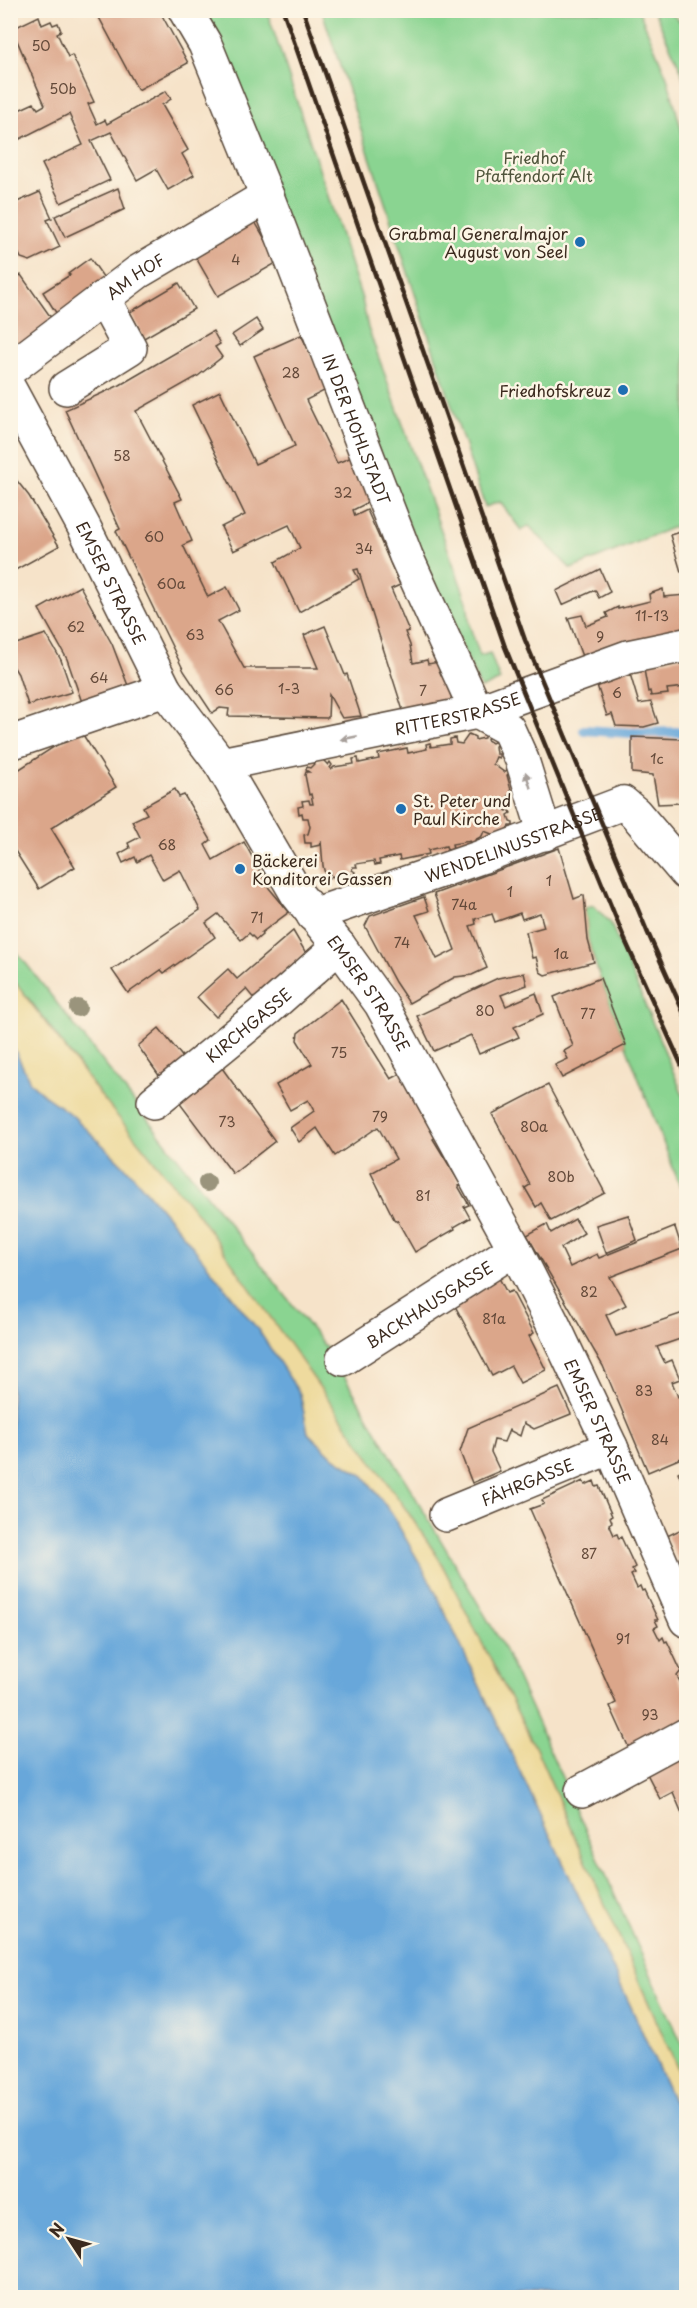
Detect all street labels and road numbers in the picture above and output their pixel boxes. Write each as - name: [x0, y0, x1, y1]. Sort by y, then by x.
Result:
- street label: AM HOF: [101, 247, 169, 304]
- street label: IN DER HOHLSTADT: [317, 350, 397, 508]
- street label: EMSER STRASSE: [71, 517, 153, 649]
- street label: RITTERSTRASSE: [392, 685, 524, 740]
- street label: WENDELINUSSTRASSE: [421, 800, 605, 888]
- street label: EMSER STRASSE: [322, 929, 417, 1056]
- street label: KIRCHGASSE: [200, 982, 297, 1068]
- street label: BACKHAUSGASSE: [361, 1254, 497, 1354]
- street label: EMSER STRASSE: [559, 1354, 637, 1487]
- street label: FÄHRGASSE: [477, 1452, 578, 1511]

